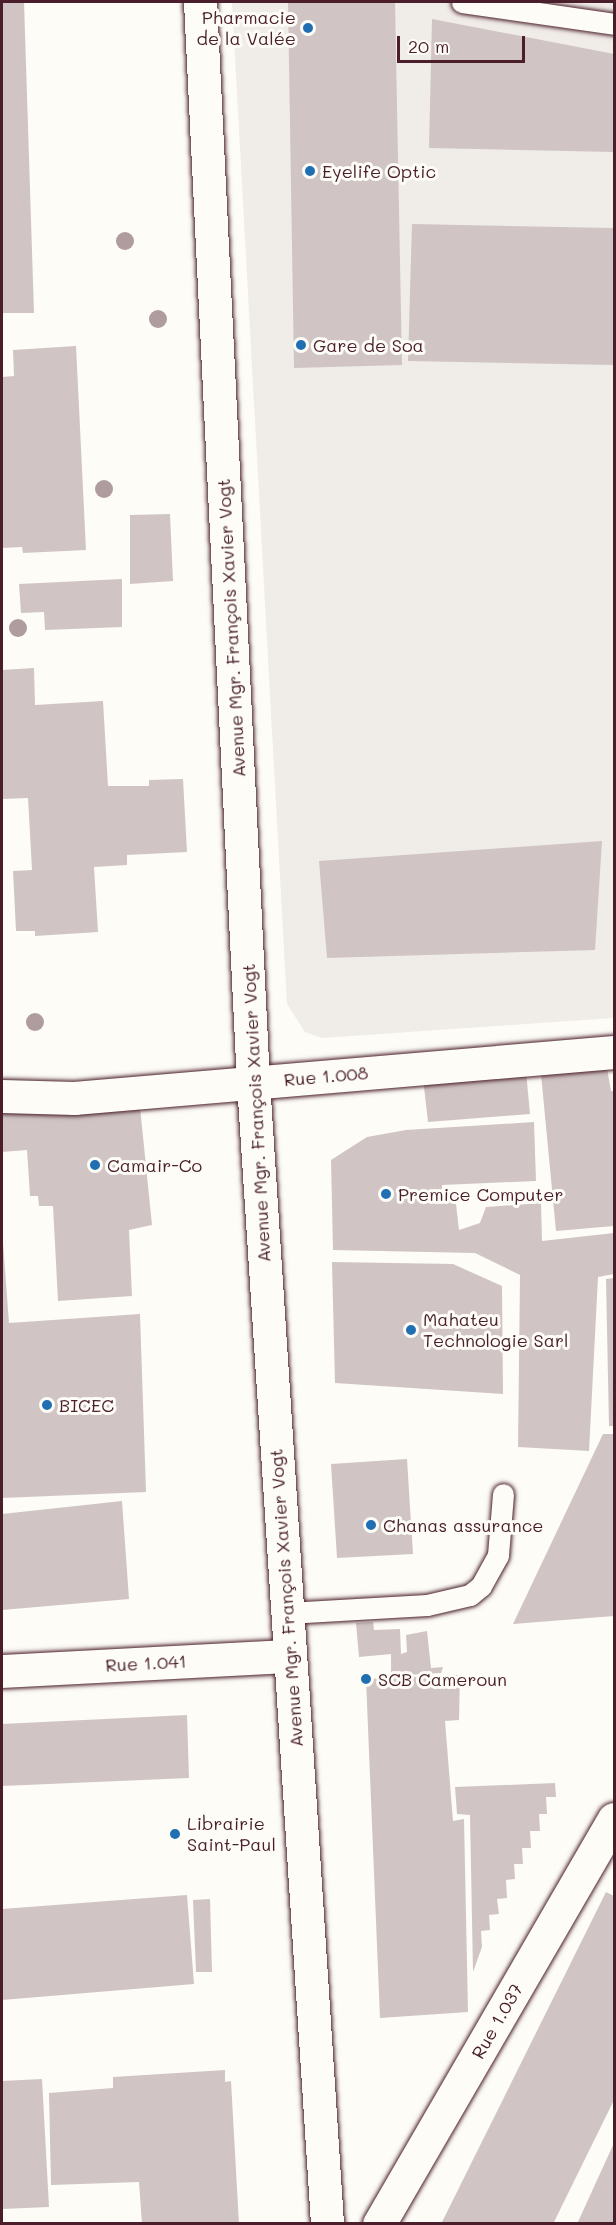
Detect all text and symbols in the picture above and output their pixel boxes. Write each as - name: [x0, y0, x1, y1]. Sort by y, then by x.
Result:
- place label: Pharmacie de la Valée: [197, 7, 296, 50]
- marker: Pharmacie de la Valée: [301, 21, 315, 35]
- scale bar: [400, 24, 528, 62]
- text: 20 m: [408, 34, 449, 58]
- place label: Eyelife Optic: [322, 160, 436, 182]
- marker: Eyelife Optic: [303, 164, 317, 178]
- place label: Gare de Soa: [313, 334, 424, 356]
- marker: Gare de Soa: [294, 338, 308, 352]
- street label: Avenue Mgr. François Xavier Vogt: [212, 478, 250, 778]
- street label: Avenue Mgr. François Xavier Vogt: [237, 963, 275, 1263]
- street label: Rue 1.008: [283, 1062, 369, 1090]
- place label: Camair-Co: [107, 1154, 202, 1176]
- marker: Camair-Co: [88, 1158, 102, 1172]
- place label: Premice Computer: [398, 1183, 563, 1205]
- marker: Premice Computer: [379, 1187, 393, 1201]
- place label: Mahateu Technologie Sarl: [423, 1309, 568, 1352]
- marker: Mahateu Technologie Sarl: [404, 1323, 418, 1337]
- place label: BICEC: [59, 1394, 114, 1416]
- marker: BICEC: [40, 1398, 54, 1412]
- street label: Avenue Mgr. François Xavier Vogt: [265, 1448, 307, 1748]
- place label: Chanas assurance: [383, 1514, 543, 1536]
- marker: Chanas assurance: [364, 1518, 378, 1532]
- street label: Rue 1.041: [105, 1650, 187, 1676]
- place label: SCB Cameroun: [378, 1668, 507, 1690]
- marker: SCB Cameroun: [359, 1672, 373, 1686]
- place label: Librairie Saint-Paul: [187, 1813, 276, 1856]
- marker: Librairie Saint-Paul: [168, 1827, 182, 1841]
- street label: Rue 1.037: [467, 1980, 527, 2062]

